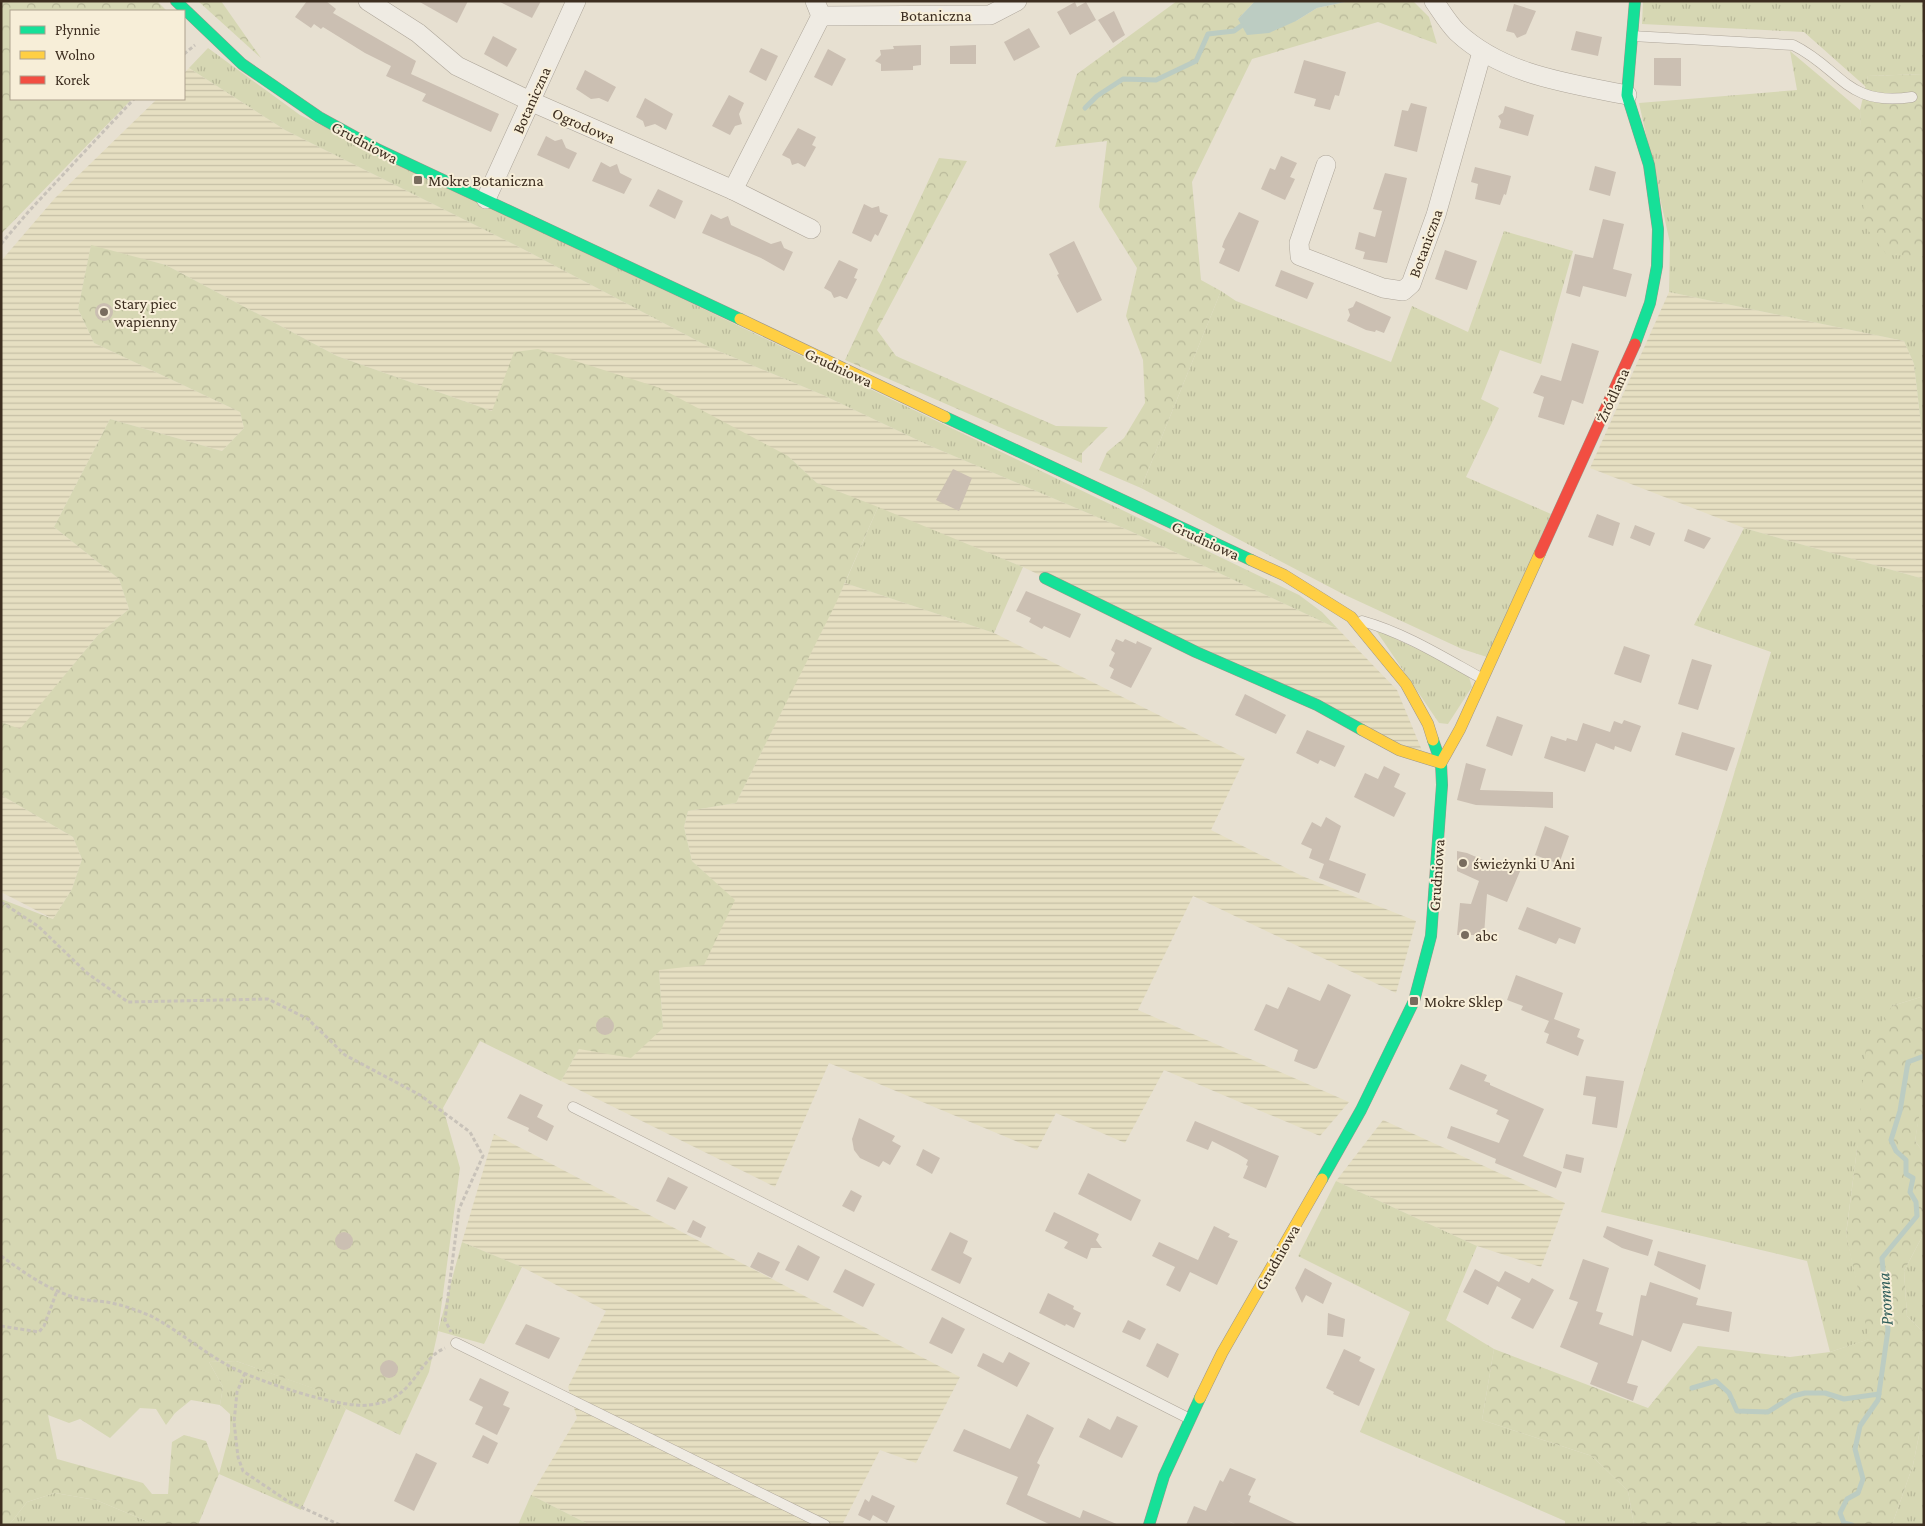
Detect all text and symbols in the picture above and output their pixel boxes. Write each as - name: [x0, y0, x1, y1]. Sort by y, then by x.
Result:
- street label: Botaniczna: [900, 7, 972, 24]
- legend: [10, 10, 185, 100]
- text: Płynnie: [55, 22, 101, 39]
- text: Wolno: [55, 47, 95, 63]
- street label: Botaniczna: [509, 64, 554, 136]
- text: Korek: [55, 72, 90, 88]
- street label: Ogrodowa: [549, 104, 618, 148]
- street label: Grudniowa: [329, 118, 401, 167]
- place label: Mokre Botaniczna: [428, 172, 544, 189]
- marker: Mokre Botaniczna: [412, 174, 424, 186]
- street label: Botaniczna: [1405, 206, 1446, 280]
- place label: Stary piec wapienny: [114, 295, 178, 331]
- marker: Stary piec wapienny: [98, 306, 110, 318]
- street label: Grudniowa: [802, 344, 876, 391]
- street label: Źródlana: [1593, 365, 1633, 425]
- street label: Grudniowa: [1169, 517, 1243, 564]
- street label: Grudniowa: [1425, 838, 1448, 912]
- place label: świeżynki U Ani: [1473, 855, 1575, 873]
- marker: świeżynki U Ani: [1457, 857, 1469, 869]
- place label: abc: [1475, 927, 1498, 944]
- marker: abc: [1459, 929, 1471, 941]
- place label: Mokre Sklep: [1424, 993, 1503, 1011]
- marker: Mokre Sklep: [1408, 995, 1420, 1007]
- street label: Grudniowa: [1252, 1221, 1303, 1293]
- water label: Promna: [1873, 1271, 1897, 1326]

